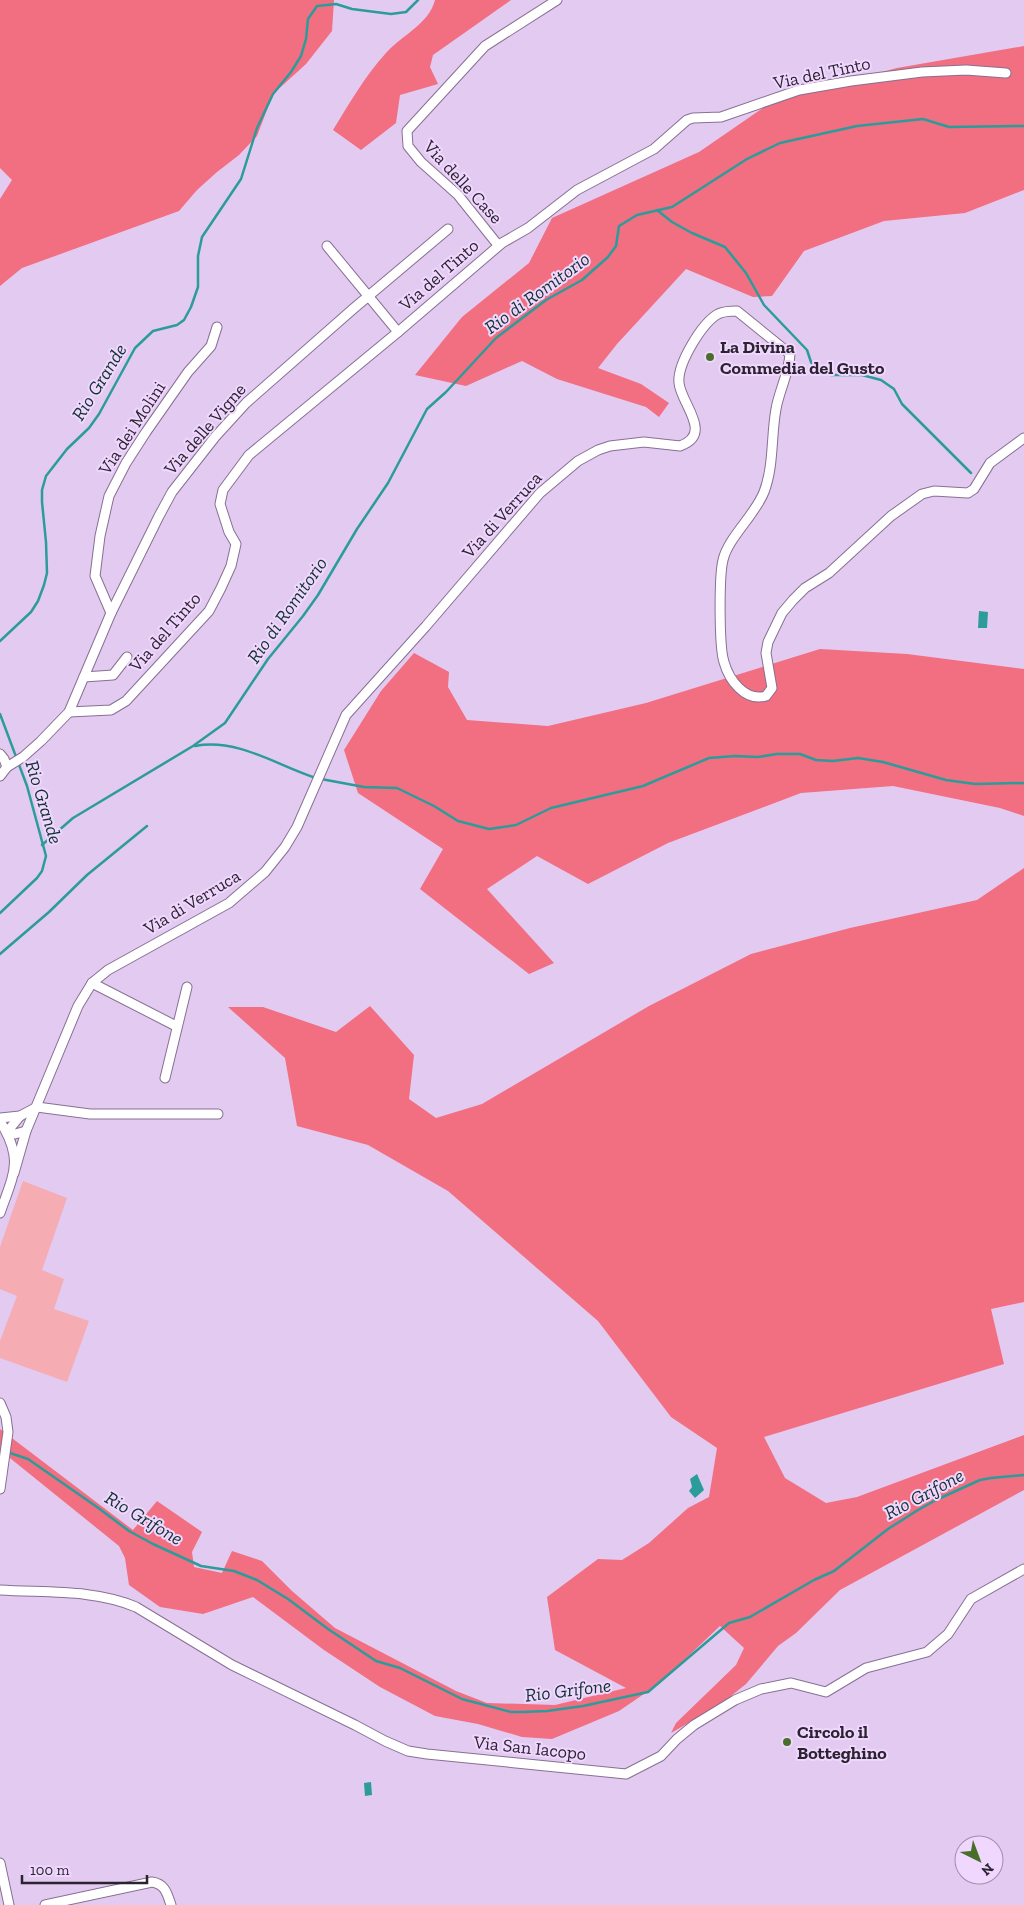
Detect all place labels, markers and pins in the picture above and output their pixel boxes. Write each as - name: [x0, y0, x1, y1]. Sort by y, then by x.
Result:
- place label: La Divina Commedia del Gusto: [720, 336, 885, 379]
- marker: La Divina Commedia del Gusto: [704, 351, 716, 363]
- place label: Circolo il Botteghino: [797, 1721, 887, 1764]
- marker: Circolo il Botteghino: [781, 1736, 793, 1748]

